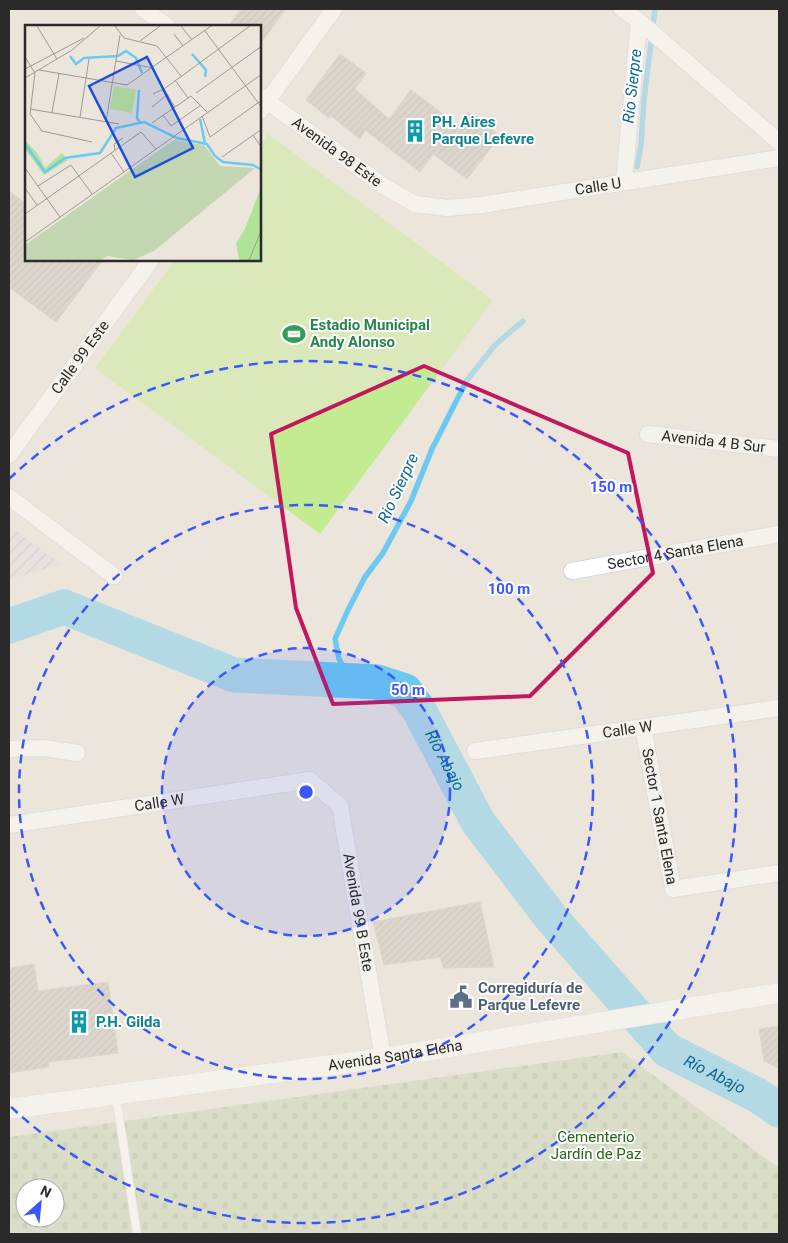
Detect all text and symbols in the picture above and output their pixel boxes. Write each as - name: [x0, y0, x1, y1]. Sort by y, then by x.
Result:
- inset map: [25, 25, 261, 261]
- water label: Rio Sierpre: [619, 48, 645, 124]
- street label: Avenida 98 Este: [288, 113, 385, 191]
- place label: PH. Aires Parque Lefevre: [432, 113, 534, 148]
- building icon: PH. Aires Parque Lefevre: [402, 118, 428, 144]
- street label: Calle U: [574, 174, 623, 199]
- place label: Estadio Municipal Andy Alonso: [310, 316, 430, 351]
- street label: Calle 99 Este: [47, 317, 113, 398]
- sports icon: Estadio Municipal Andy Alonso: [281, 321, 307, 347]
- street label: Avenida 4 B Sur: [661, 427, 766, 456]
- water label: Rio Sierpre: [374, 450, 422, 526]
- text: 150 m: [590, 478, 632, 496]
- street label: Sector 4 Santa Elena: [606, 532, 745, 574]
- text: 100 m: [488, 580, 530, 598]
- text: 50 m: [391, 681, 425, 699]
- street label: Calle W: [601, 717, 654, 742]
- water label: Río Abajo: [422, 726, 469, 794]
- street label: Sector 1 Santa Elena: [638, 747, 681, 886]
- centre of rings: [297, 783, 315, 801]
- street label: Calle W: [133, 790, 186, 815]
- street label: Avenida 99 B Este: [339, 852, 377, 973]
- place label: Corregiduría de Parque Lefevre: [478, 979, 583, 1014]
- public building icon: Corregiduría de Parque Lefevre: [448, 984, 474, 1010]
- building icon: P.H. Gilda: [66, 1009, 92, 1035]
- place label: P.H. Gilda: [96, 1013, 161, 1031]
- street label: Avenida Santa Elena: [327, 1036, 464, 1074]
- water label: Río Abajo: [681, 1051, 749, 1097]
- park label: Cementerio Jardín de Paz: [551, 1128, 641, 1163]
- north arrow: [15, 1178, 65, 1228]
- text: N: [38, 1182, 54, 1201]

